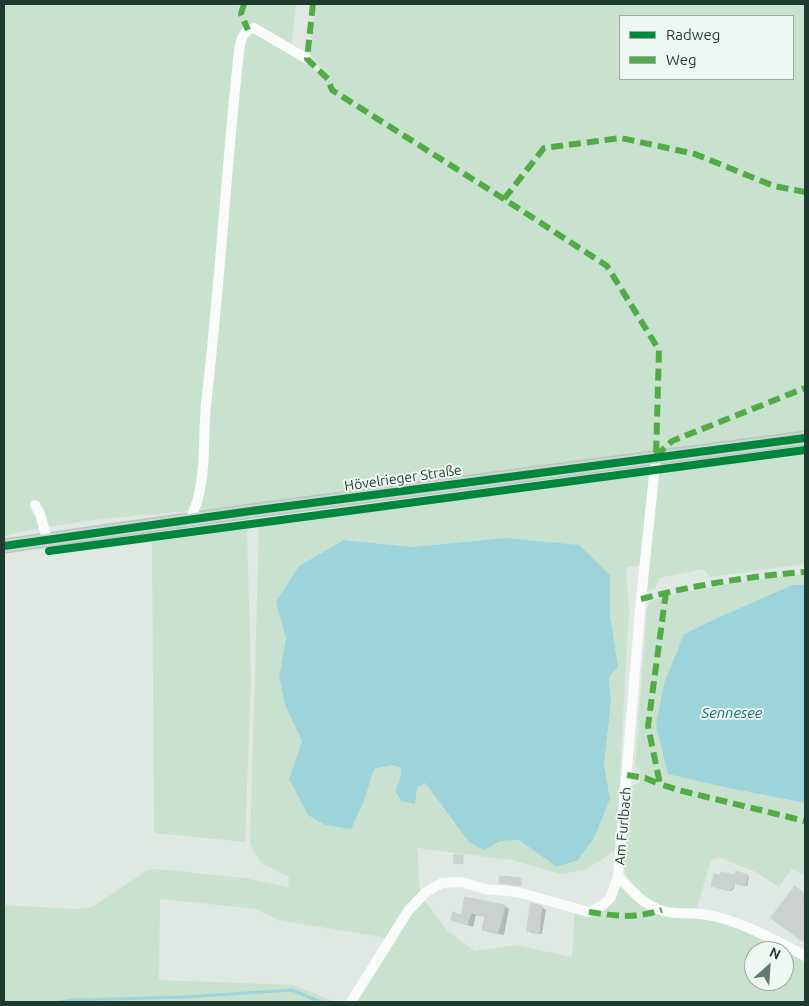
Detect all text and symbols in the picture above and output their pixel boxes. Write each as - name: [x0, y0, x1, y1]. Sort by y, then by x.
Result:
- legend: [619, 15, 794, 80]
- text: Radweg: [666, 26, 720, 43]
- text: Weg: [666, 51, 697, 68]
- street label: Hövelrieger Straße: [343, 461, 463, 495]
- water label: Sennesee: [702, 704, 762, 722]
- street label: Am Furlbach: [611, 786, 635, 866]
- north arrow: [744, 941, 794, 991]
- text: N: [767, 944, 783, 963]

